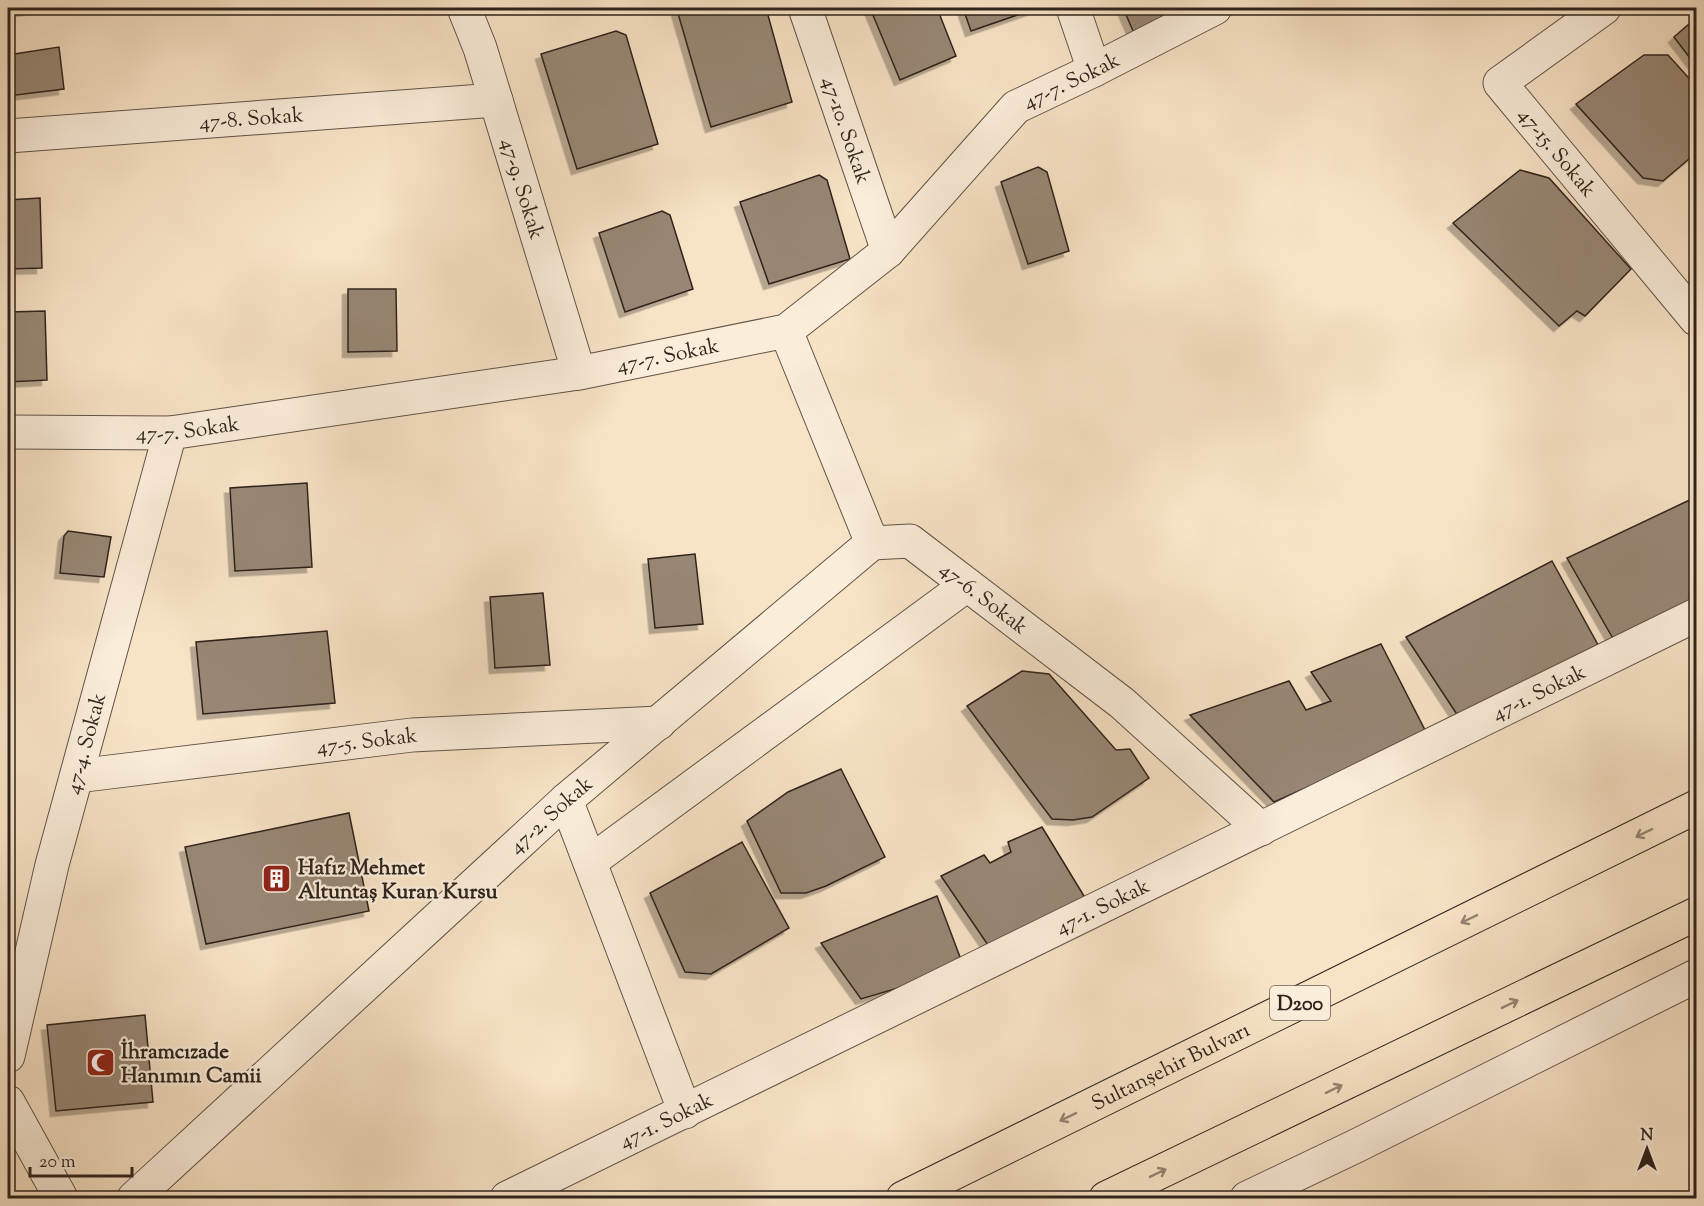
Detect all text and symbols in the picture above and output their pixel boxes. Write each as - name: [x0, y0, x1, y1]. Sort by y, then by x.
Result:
- street label: 47-7. Sokak: [1019, 46, 1126, 118]
- street label: 47-10. Sokak: [813, 73, 877, 189]
- street label: 47-8. Sokak: [198, 101, 305, 139]
- street label: 47-15. Sokak: [1510, 102, 1602, 205]
- street label: 47-9. Sokak: [491, 135, 551, 244]
- street label: 47-7. Sokak: [614, 332, 723, 382]
- street label: 47-7. Sokak: [136, 410, 242, 450]
- street label: 47-6. Sokak: [932, 556, 1034, 643]
- street label: 47-1. Sokak: [1488, 658, 1592, 730]
- street label: 47-4. Sokak: [59, 689, 115, 798]
- street label: 47-5. Sokak: [315, 721, 420, 764]
- street label: 47-2. Sokak: [503, 770, 601, 862]
- one-way arrow: [1636, 827, 1653, 839]
- place label: Hafız Mehmet Altuntaş Kuran Kursu: [298, 854, 499, 908]
- building icon: Hafız Mehmet Altuntaş Kuran Kursu: [261, 863, 293, 895]
- street label: 47-1. Sokak: [1051, 872, 1156, 944]
- one-way arrow: [1461, 914, 1479, 925]
- road number: D200: [1270, 986, 1330, 1020]
- one-way arrow: [1500, 998, 1518, 1010]
- street label: Sultanşehir Bulvarı: [1087, 1016, 1256, 1120]
- place label: İhramcızade Hanımın Camii: [121, 1038, 262, 1092]
- mosque icon: İhramcızade Hanımın Camii: [84, 1047, 116, 1079]
- one-way arrow: [1324, 1082, 1342, 1094]
- street label: 47-1. Sokak: [615, 1086, 719, 1158]
- one-way arrow: [1060, 1111, 1078, 1123]
- north arrow: [1617, 1119, 1677, 1179]
- text: N: [1641, 1125, 1654, 1148]
- scale bar: [30, 1140, 132, 1178]
- text: 20 m: [39, 1150, 76, 1176]
- one-way arrow: [1149, 1167, 1167, 1179]

